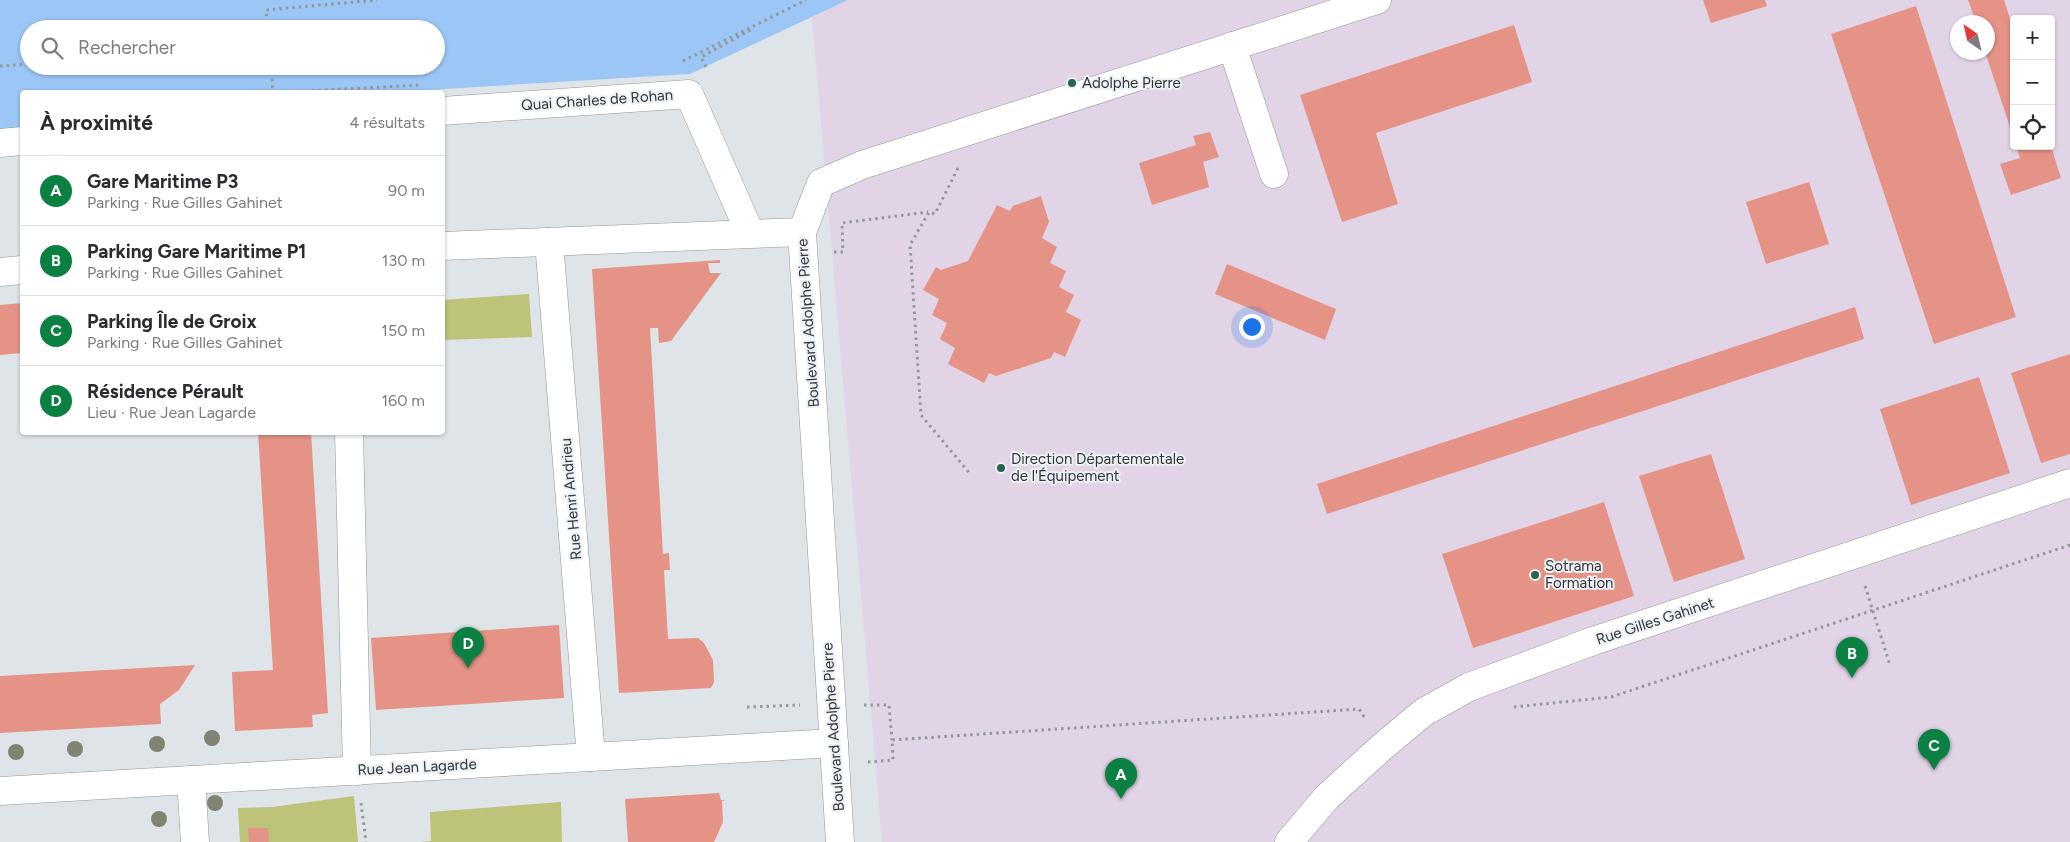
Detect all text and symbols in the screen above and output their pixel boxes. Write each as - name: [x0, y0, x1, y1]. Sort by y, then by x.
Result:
- north arrow: [1950, 15, 1995, 60]
- map controls: [2010, 15, 2055, 150]
- button: +: [2010, 15, 2055, 60]
- search box: [20, 20, 445, 75]
- icon: search: [38, 34, 66, 62]
- text: Rechercher: [78, 36, 176, 59]
- button: −: [2010, 60, 2055, 105]
- place label: Adolphe Pierre: [1082, 74, 1181, 92]
- marker: Adolphe Pierre: [1066, 77, 1078, 89]
- street label: Quai Charles de Rohan: [520, 86, 674, 114]
- button: locate: [2010, 105, 2055, 150]
- text: À proximité: [40, 110, 153, 135]
- text: 4 résultats: [349, 113, 425, 132]
- text: Gare Maritime P3: [87, 170, 238, 193]
- text: A: [50, 181, 62, 200]
- text: 90 m: [388, 181, 425, 200]
- text: Parking · Rue Gilles Gahinet: [87, 193, 283, 212]
- street label: Boulevard Adolphe Pierre: [793, 238, 823, 408]
- text: Parking Gare Maritime P1: [87, 240, 306, 263]
- text: B: [51, 251, 61, 270]
- text: 130 m: [382, 251, 425, 270]
- text: Parking · Rue Gilles Gahinet: [87, 263, 283, 282]
- text: Parking Île de Groix: [87, 310, 257, 333]
- your location: [1239, 314, 1265, 340]
- text: C: [50, 321, 62, 340]
- text: 150 m: [381, 321, 425, 340]
- text: Parking · Rue Gilles Gahinet: [87, 333, 283, 352]
- text: Résidence Pérault: [87, 380, 244, 403]
- text: D: [50, 391, 62, 410]
- text: 160 m: [382, 391, 425, 410]
- text: Lieu · Rue Jean Lagarde: [87, 403, 256, 422]
- street label: Rue Henri Andrieu: [557, 437, 585, 561]
- place label: Direction Départementale de l'Équipement: [1011, 450, 1184, 485]
- marker: Direction Départementale de l'Équipement: [995, 462, 1007, 474]
- place label: Sotrama Formation: [1545, 557, 1613, 592]
- marker: Sotrama Formation: [1529, 569, 1541, 581]
- street label: Rue Gilles Gahinet: [1594, 593, 1717, 649]
- pin: D: [452, 627, 484, 668]
- pin: B: [1836, 637, 1868, 678]
- street label: Boulevard Adolphe Pierre: [818, 642, 848, 812]
- pin: C: [1918, 729, 1950, 770]
- street label: Rue Jean Lagarde: [357, 755, 477, 779]
- pin: A: [1105, 758, 1137, 799]

